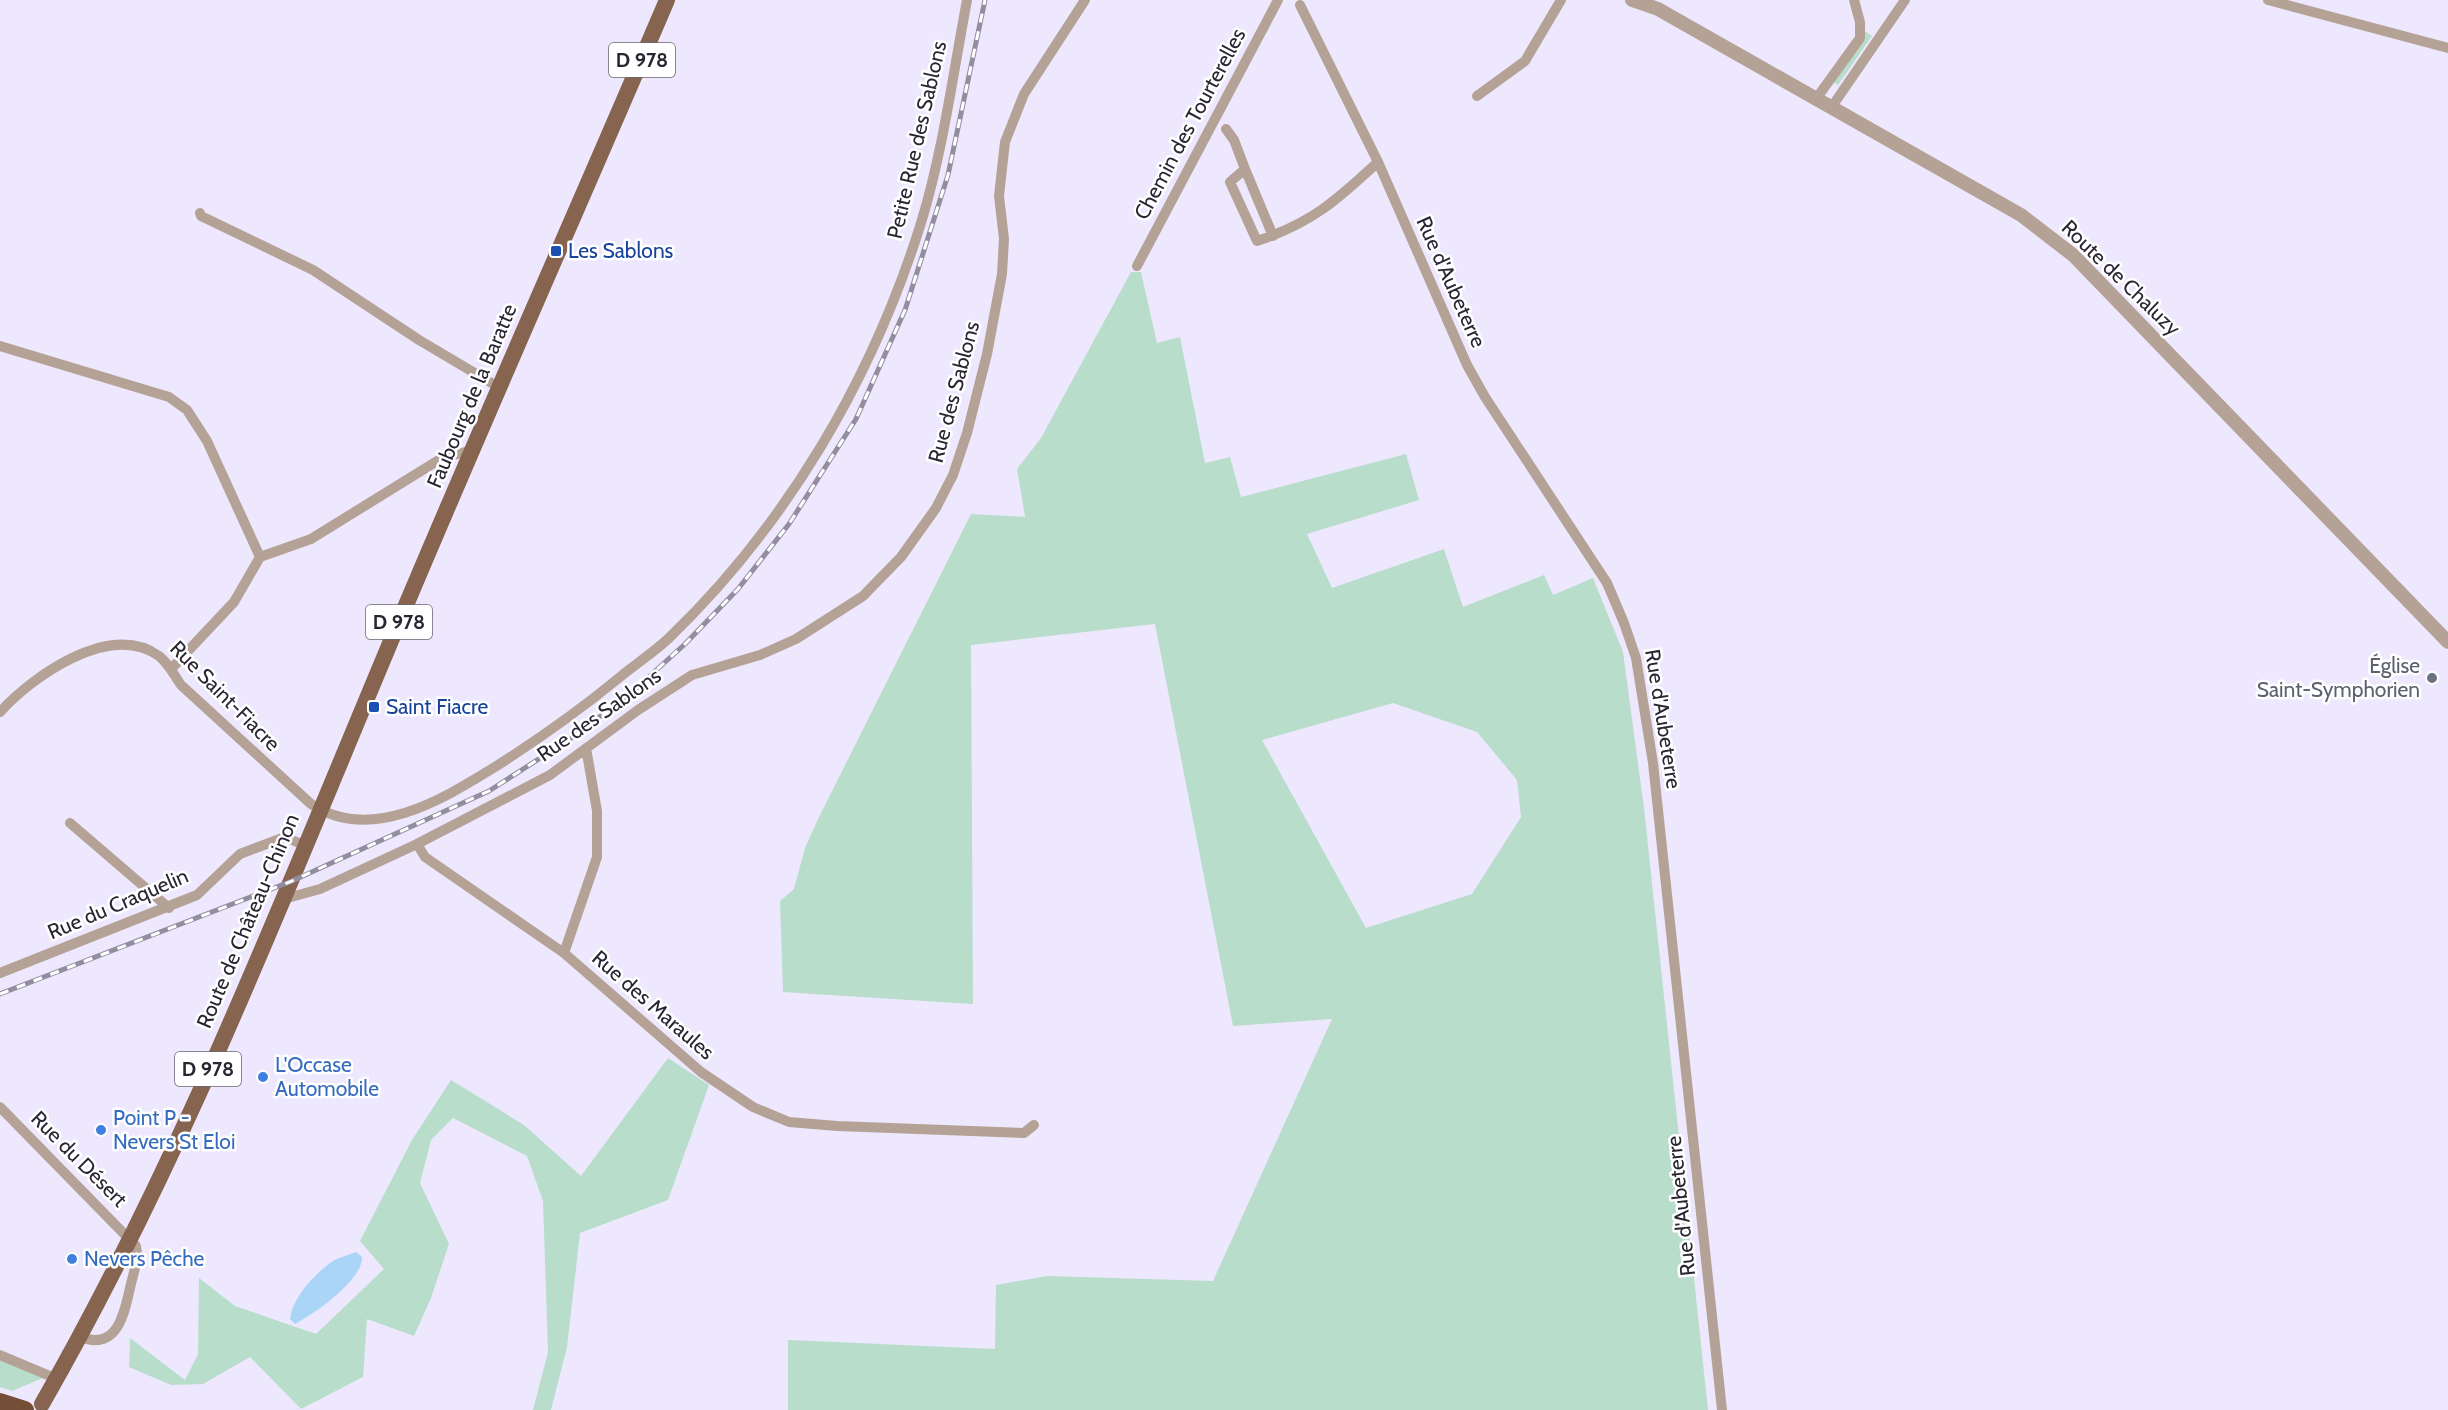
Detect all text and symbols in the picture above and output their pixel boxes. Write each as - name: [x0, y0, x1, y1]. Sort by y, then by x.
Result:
- street label: Chemin des Tourterelles: [1129, 24, 1251, 224]
- street label: Petite Rue des Sablons: [882, 38, 951, 241]
- road number: D 978: [609, 43, 675, 77]
- street label: Rue d'Aubeterre: [1411, 212, 1492, 351]
- street label: Route de Chaluzy: [2057, 215, 2186, 341]
- place label: Les Sablons: [568, 238, 674, 263]
- marker: Les Sablons: [549, 244, 563, 258]
- street label: Faubourg de la Baratte: [421, 300, 522, 492]
- street label: Rue des Sablons: [923, 318, 985, 465]
- road number: D 978: [366, 605, 432, 639]
- street label: Rue Saint-Fiacre: [165, 635, 286, 756]
- street label: Rue d'Aubeterre: [1640, 647, 1687, 791]
- place label: Église Saint-Symphorien: [2257, 653, 2420, 702]
- street label: Rue des Sablons: [532, 662, 666, 767]
- marker: Église Saint-Symphorien: [2425, 671, 2439, 685]
- place label: Saint Fiacre: [386, 694, 488, 719]
- marker: Saint Fiacre: [367, 700, 381, 714]
- street label: Route de Château-Chinon: [191, 810, 304, 1032]
- street label: Rue du Craquelin: [44, 863, 192, 944]
- street label: Rue des Maraules: [587, 945, 720, 1065]
- road number: D 978: [175, 1052, 241, 1086]
- place label: L'Occase Automobile: [275, 1052, 379, 1101]
- marker: L'Occase Automobile: [256, 1070, 270, 1084]
- street label: Rue du Désert: [26, 1105, 133, 1212]
- place label: Point P - Nevers St Eloi: [113, 1105, 235, 1154]
- marker: Point P - Nevers St Eloi: [94, 1123, 108, 1137]
- street label: Rue d'Aubeterre: [1661, 1134, 1700, 1277]
- place label: Nevers Pêche: [84, 1246, 205, 1271]
- marker: Nevers Pêche: [65, 1252, 79, 1266]

